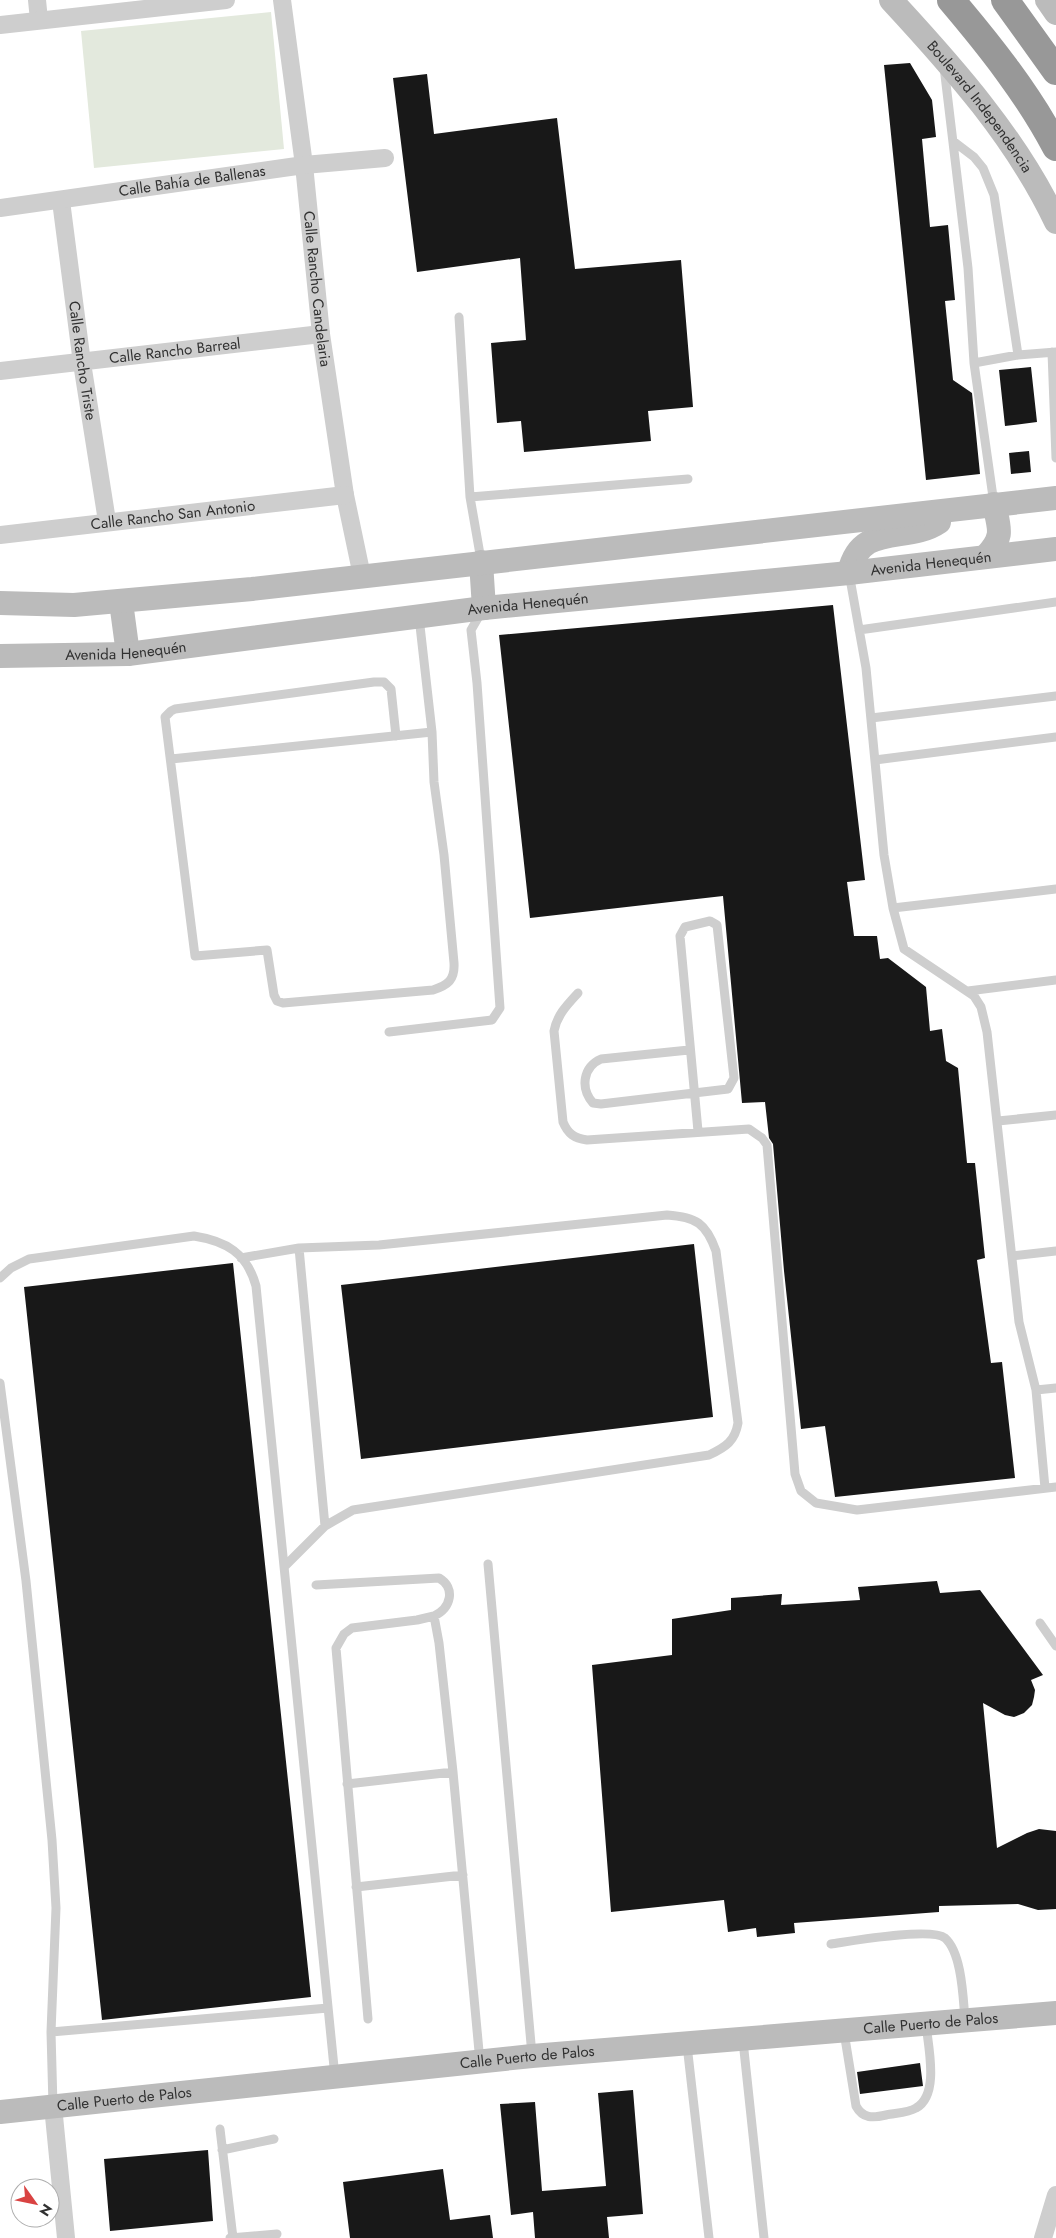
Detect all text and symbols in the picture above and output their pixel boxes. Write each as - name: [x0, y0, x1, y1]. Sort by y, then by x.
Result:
- street label: Boulevard Independencia: [922, 36, 1038, 177]
- street label: Calle Bahía de Ballenas: [117, 160, 267, 202]
- street label: Calle Rancho Candelaria: [298, 210, 337, 368]
- street label: Calle Rancho Triste: [63, 300, 102, 422]
- street label: Calle Rancho Barreal: [108, 332, 242, 369]
- street label: Calle Rancho San Antonio: [89, 495, 256, 535]
- street label: Avenida Henequén: [869, 546, 992, 581]
- street label: Avenida Henequén: [466, 587, 589, 621]
- street label: Avenida Henequén: [65, 636, 188, 666]
- street label: Calle Puerto de Palos: [862, 2007, 999, 2040]
- street label: Calle Puerto de Palos: [459, 2040, 595, 2075]
- street label: Calle Puerto de Palos: [56, 2081, 193, 2117]
- north arrow: [10, 2178, 60, 2228]
- text: N: [34, 2200, 57, 2220]

